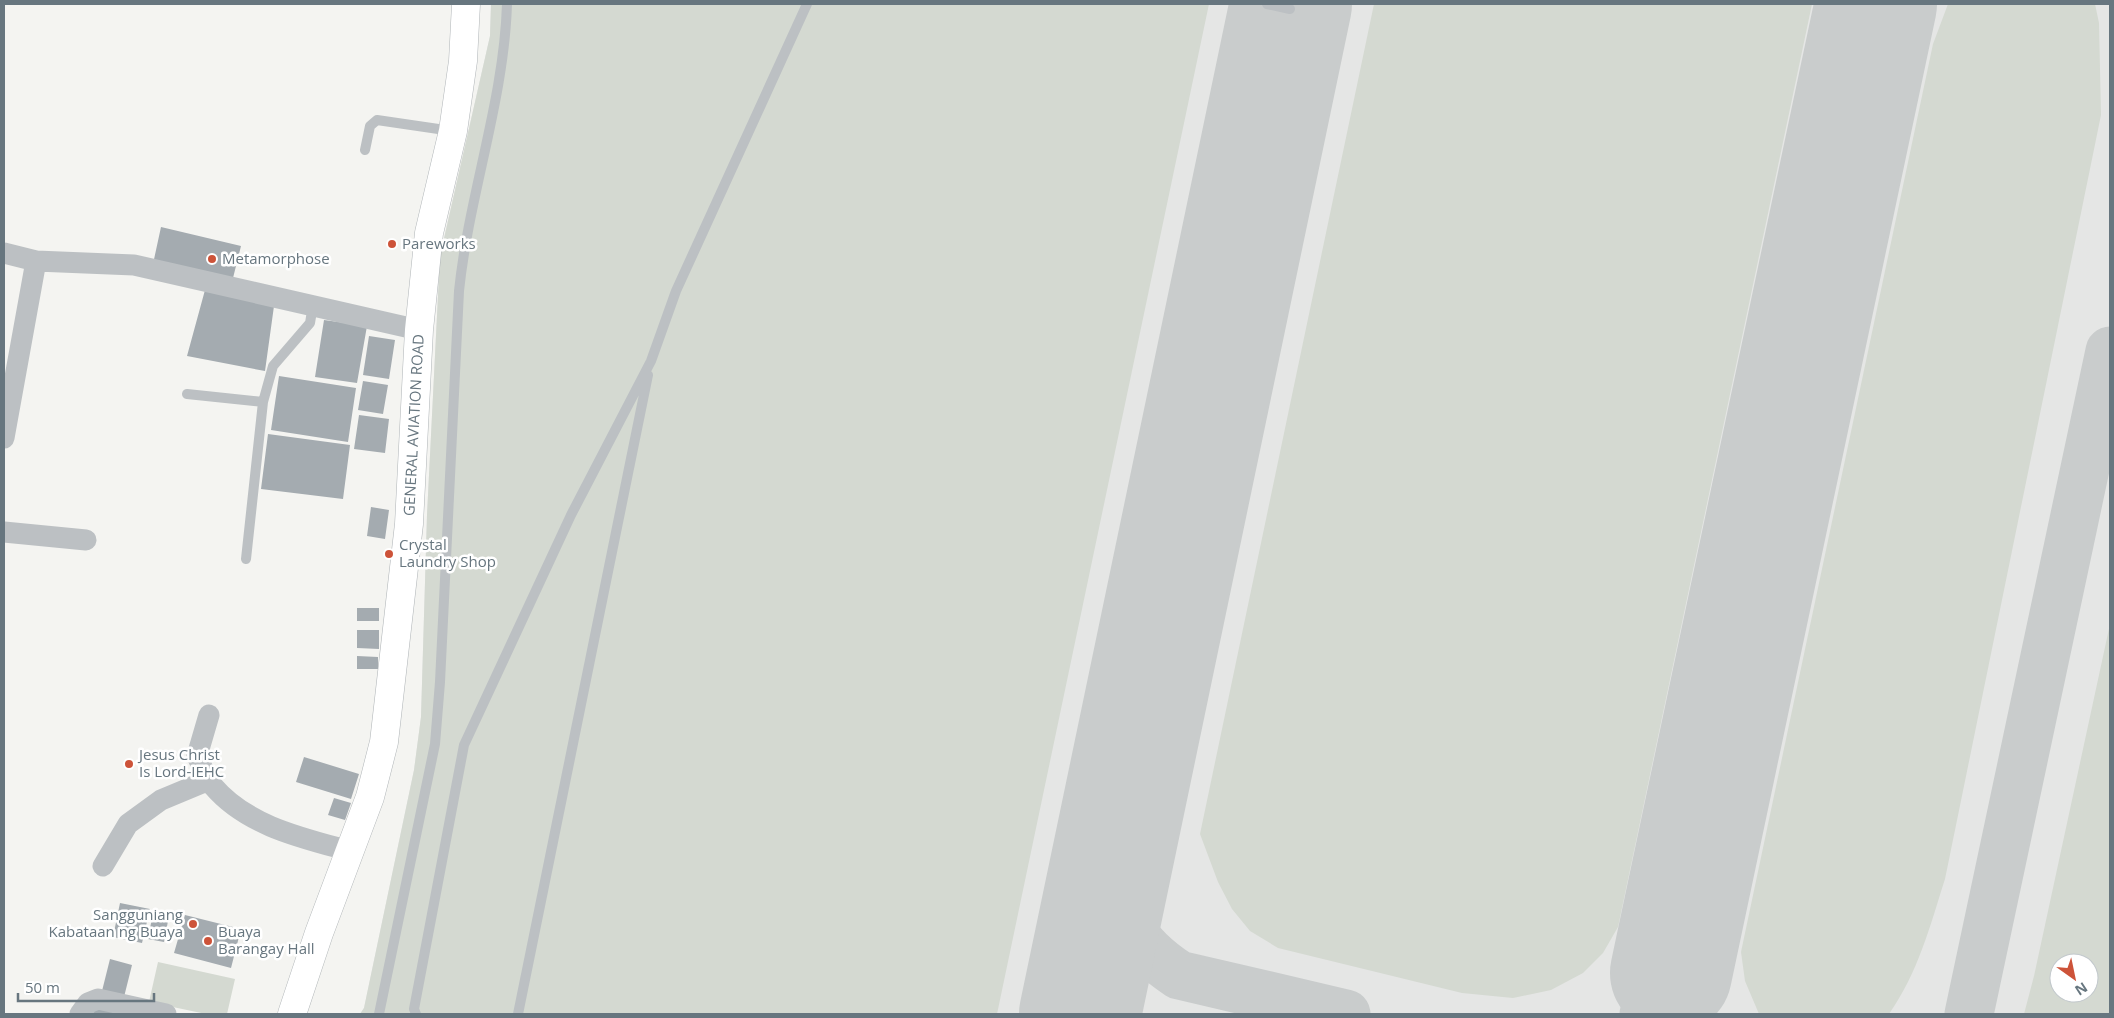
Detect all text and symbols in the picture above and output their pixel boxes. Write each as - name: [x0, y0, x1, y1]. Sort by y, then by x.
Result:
- place label: Pareworks: [402, 233, 476, 253]
- marker: Pareworks: [386, 238, 398, 250]
- place label: Metamorphose: [222, 248, 330, 268]
- marker: Metamorphose: [206, 253, 218, 265]
- street label: GENERAL AVIATION ROAD: [398, 334, 428, 516]
- place label: Crystal Laundry Shop: [399, 534, 496, 571]
- marker: Crystal Laundry Shop: [383, 548, 395, 560]
- place label: Jesus Christ Is Lord-IEHC: [137, 744, 224, 781]
- marker: Jesus Christ Is Lord-IEHC: [123, 758, 135, 770]
- place label: Sangguniang Kabataan ng Buaya: [49, 904, 183, 941]
- marker: Sangguniang Kabataan ng Buaya: [187, 918, 199, 930]
- place label: Buaya Barangay Hall: [218, 921, 315, 958]
- marker: Buaya Barangay Hall: [202, 935, 214, 947]
- north arrow: [2049, 953, 2099, 1003]
- scale bar: [18, 970, 154, 1002]
- text: 50 m: [25, 977, 60, 997]
- text: N: [2071, 978, 2091, 1000]

